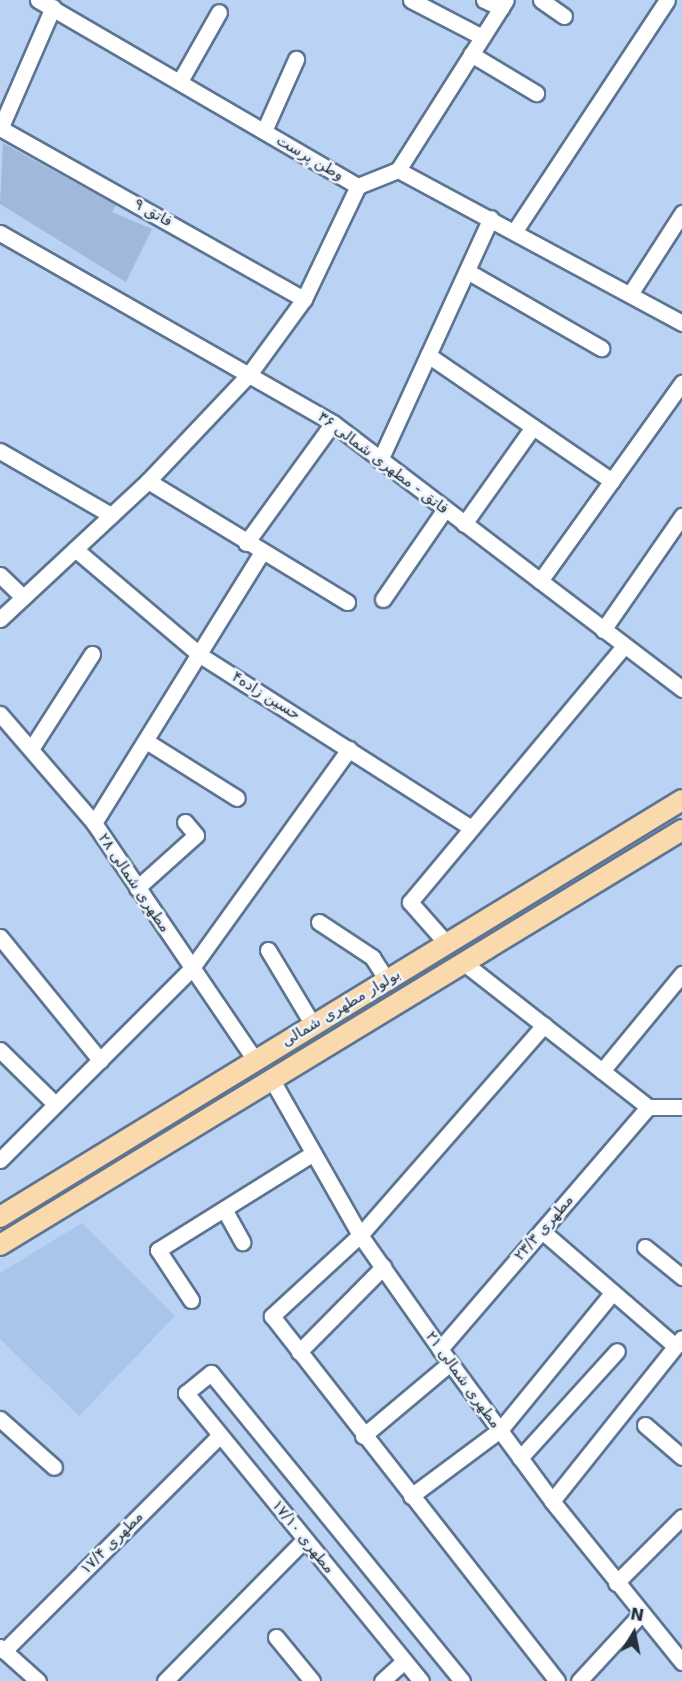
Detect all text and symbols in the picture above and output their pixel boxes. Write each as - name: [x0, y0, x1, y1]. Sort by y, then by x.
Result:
- street label: وطن پرست: [273, 131, 347, 185]
- street label: فاتق ۹: [131, 195, 175, 231]
- street label: فاتق - مطهری شمالی ۳۶: [314, 408, 452, 518]
- street label: حسین زاده۴: [228, 668, 304, 724]
- street label: مطهری شمالی ۲۸: [94, 830, 174, 936]
- street label: بولوار مطهری شمالی: [278, 965, 404, 1051]
- street label: مطهری ۲۳/۳: [511, 1191, 577, 1265]
- street label: مطهری شمالی ۲۱: [422, 1328, 504, 1432]
- street label: مطهری ۱۷/۱۰: [268, 1497, 338, 1577]
- street label: مطهری ۱۷/۴: [77, 1508, 147, 1578]
- north arrow: [604, 1603, 664, 1663]
- text: N: [629, 1604, 645, 1625]

